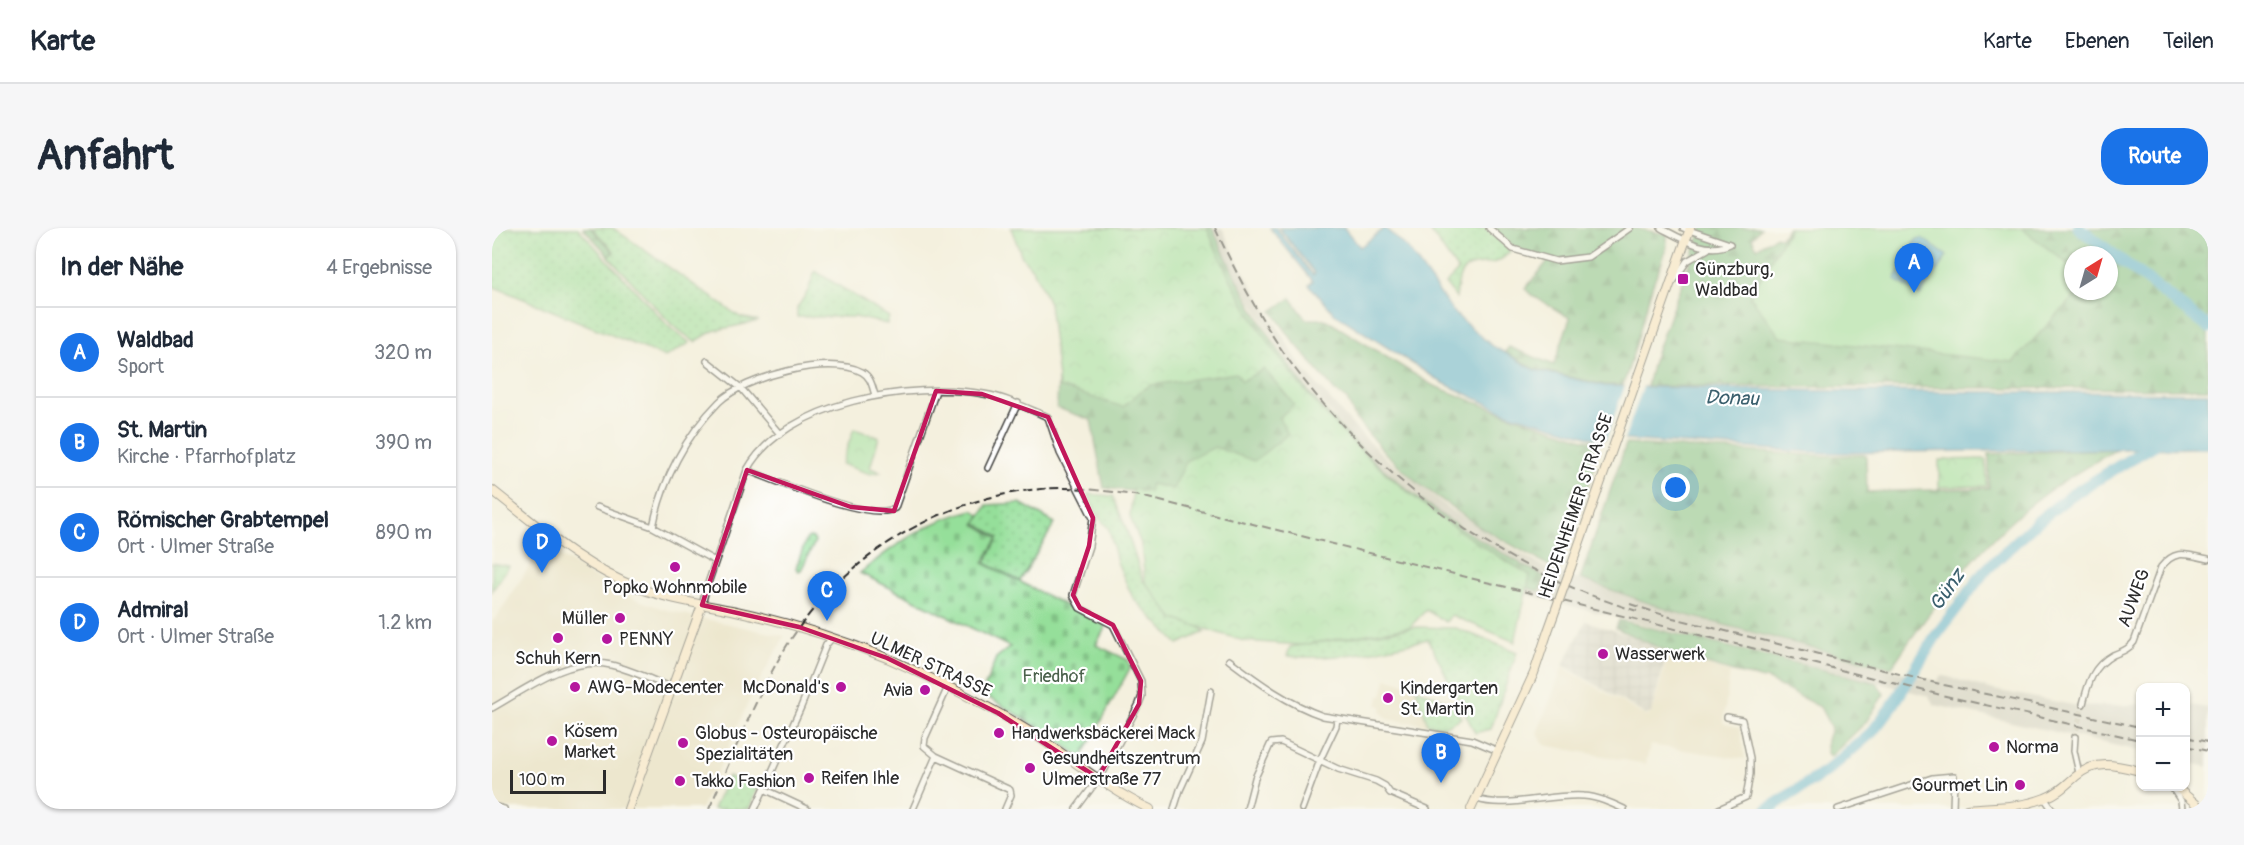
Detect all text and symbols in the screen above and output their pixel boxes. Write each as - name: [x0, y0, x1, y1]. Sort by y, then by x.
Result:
- text: Karte: [30, 24, 95, 59]
- text: Karte: [1983, 28, 2032, 55]
- text: Ebenen: [2065, 28, 2130, 55]
- text: Teilen: [2163, 28, 2214, 55]
- button: Route: [2101, 128, 2208, 185]
- text: Anfahrt: [36, 130, 174, 182]
- pin: A: [1894, 244, 1934, 293]
- north arrow: [2064, 246, 2118, 300]
- text: In der Nähe: [60, 251, 183, 283]
- text: 4 Ergebnisse: [326, 255, 432, 280]
- place label: Günzburg, Waldbad: [1695, 258, 1774, 302]
- marker: Günzburg, Waldbad: [1676, 272, 1690, 286]
- text: Waldbad: [117, 326, 194, 354]
- text: A: [73, 340, 86, 365]
- text: 320 m: [374, 340, 432, 365]
- text: Sport: [117, 354, 164, 379]
- water label: Donau: [1705, 385, 1761, 411]
- street label: HEIDENHEIMER STRASSE: [1533, 410, 1619, 602]
- text: St. Martin: [117, 416, 207, 444]
- text: B: [74, 430, 85, 455]
- text: 390 m: [375, 430, 432, 455]
- text: Kirche · Pfarrhofplatz: [117, 444, 296, 469]
- your location: [1661, 473, 1690, 502]
- text: Römischer Grabtempel: [117, 506, 329, 534]
- text: C: [73, 520, 86, 545]
- text: 890 m: [376, 520, 432, 545]
- pin: D: [523, 524, 562, 573]
- text: Ort · Ulmer Straße: [117, 534, 274, 559]
- marker: Popko Wohnmobile: [668, 560, 682, 574]
- water label: Günz: [1924, 562, 1972, 616]
- street label: AUWEG: [2113, 566, 2155, 630]
- pin: C: [808, 572, 846, 621]
- place label: Popko Wohnmobile: [603, 576, 747, 599]
- text: Admiral: [117, 596, 189, 624]
- place label: Müller: [562, 607, 609, 630]
- text: D: [73, 610, 86, 635]
- text: 1.2 km: [378, 610, 432, 635]
- marker: Müller: [613, 611, 627, 625]
- text: Ort · Ulmer Straße: [117, 624, 274, 649]
- street label: ULMER STRASSE: [866, 627, 996, 703]
- place label: PENNY: [619, 628, 674, 651]
- marker: Schuh Kern: [551, 631, 565, 645]
- marker: PENNY: [600, 632, 614, 646]
- place label: Wasserwerk: [1615, 643, 1706, 666]
- place label: Schuh Kern: [515, 647, 601, 670]
- marker: Wasserwerk: [1596, 647, 1610, 661]
- park label: Friedhof: [1022, 665, 1086, 688]
- place label: AWG-Modecenter: [587, 676, 724, 699]
- place label: McDonald's: [743, 676, 829, 699]
- place label: Kindergarten St. Martin: [1400, 677, 1498, 721]
- place label: Avia: [883, 679, 913, 702]
- marker: AWG-Modecenter: [568, 680, 582, 694]
- marker: McDonald's: [834, 680, 848, 694]
- marker: Avia: [918, 683, 932, 697]
- map controls: [2136, 683, 2190, 791]
- button: +: [2136, 683, 2190, 737]
- marker: Kindergarten St. Martin: [1381, 691, 1395, 705]
- place label: Kösem Market: [564, 720, 617, 764]
- place label: Globus - Osteuropäische Spezialitäten: [695, 722, 878, 766]
- place label: Handwerksbäckerei Mack: [1011, 722, 1196, 745]
- marker: Handwerksbäckerei Mack: [992, 726, 1006, 740]
- marker: Kösem Market: [545, 734, 559, 748]
- pin: B: [1422, 734, 1460, 783]
- marker: Globus - Osteuropäische Spezialitäten: [676, 736, 690, 750]
- place label: Norma: [2006, 736, 2059, 759]
- button: −: [2136, 737, 2190, 791]
- marker: Norma: [1987, 740, 2001, 754]
- place label: Gesundheitszentrum Ulmerstraße 77: [1042, 747, 1200, 791]
- marker: Gesundheitszentrum Ulmerstraße 77: [1023, 761, 1037, 775]
- scale bar: [510, 767, 606, 794]
- place label: Reifen Ihle: [821, 767, 899, 790]
- text: 100 m: [519, 770, 565, 790]
- place label: Takko Fashion: [692, 770, 796, 793]
- marker: Reifen Ihle: [802, 771, 816, 785]
- marker: Takko Fashion: [673, 774, 687, 788]
- place label: Gourmet Lin: [1912, 774, 2008, 797]
- marker: Gourmet Lin: [2013, 778, 2027, 792]

